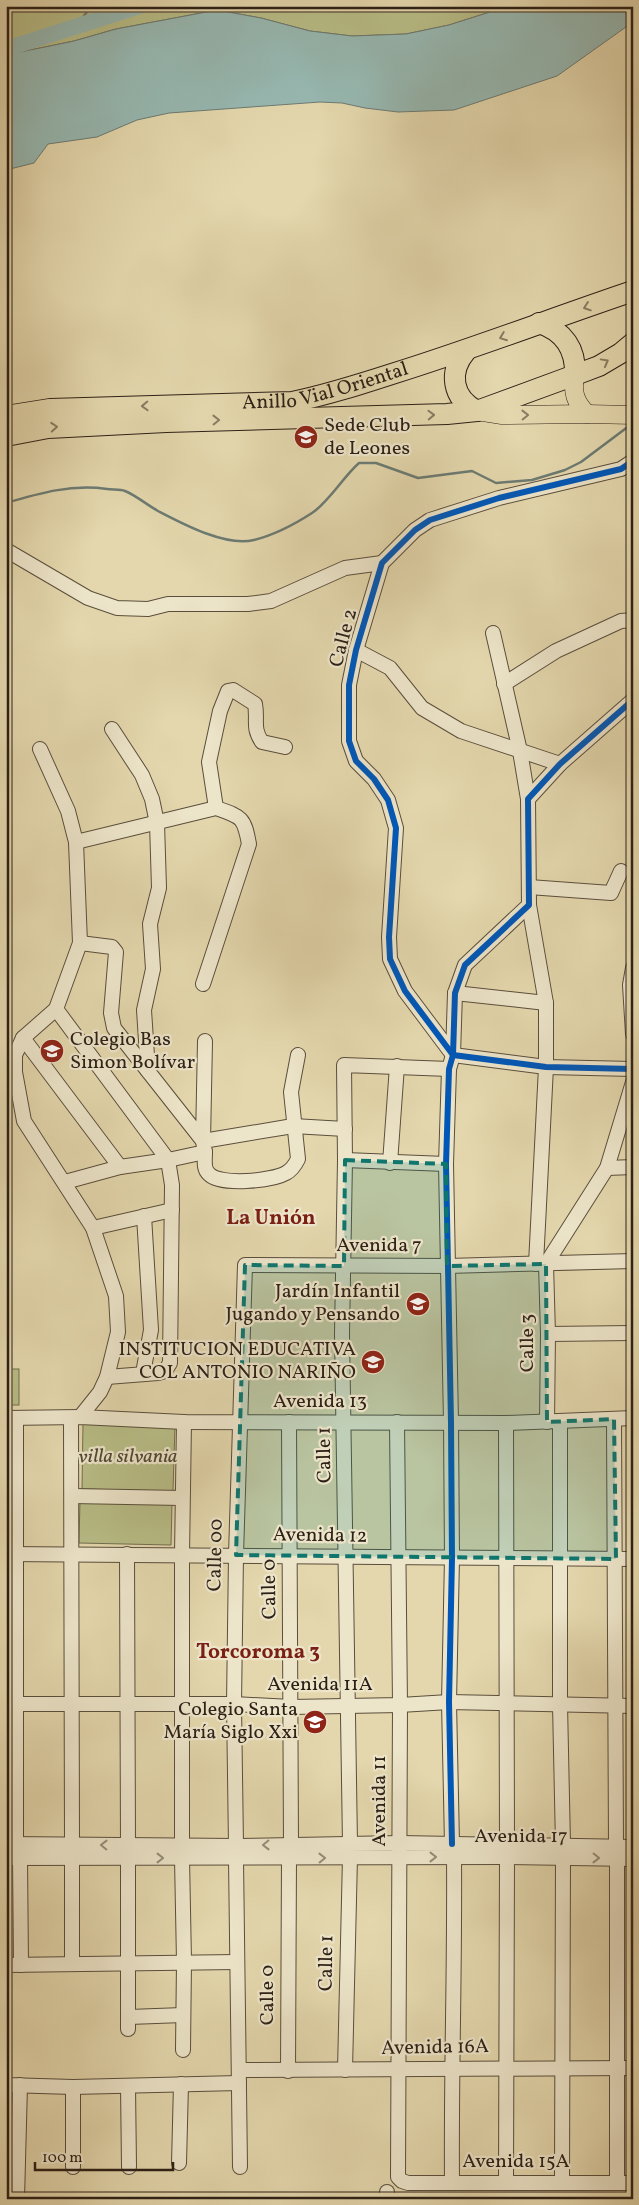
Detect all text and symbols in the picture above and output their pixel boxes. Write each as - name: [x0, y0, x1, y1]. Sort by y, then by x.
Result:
- one-way arrow: [583, 301, 591, 311]
- one-way arrow: [499, 331, 508, 341]
- street label: Anillo Vial Oriental: [242, 356, 412, 417]
- one-way arrow: [600, 358, 609, 368]
- one-way arrow: [141, 401, 148, 411]
- one-way arrow: [428, 409, 436, 420]
- one-way arrow: [522, 410, 529, 420]
- place label: Sede Club de Leones: [324, 412, 411, 463]
- one-way arrow: [213, 415, 221, 426]
- one-way arrow: [50, 422, 58, 433]
- school or university icon: Sede Club de Leones: [293, 424, 319, 450]
- street label: Calle 2: [323, 606, 365, 670]
- place label: Colegio Bas Simon Bolívar: [70, 1026, 195, 1077]
- school or university icon: Colegio Bas Simon Bolívar: [39, 1038, 65, 1064]
- district label: La Unión: [226, 1204, 316, 1233]
- street label: Avenida 7: [336, 1232, 422, 1260]
- place label: Jardín Infantil Jugando y Pensando: [225, 1278, 400, 1329]
- school or university icon: Jardín Infantil Jugando y Pensando: [405, 1291, 431, 1317]
- street label: Calle 3: [514, 1314, 542, 1372]
- place label: INSTITUCION EDUCATIVA COL ANTONIO NARIÑO: [118, 1336, 356, 1387]
- school or university icon: INSTITUCION EDUCATIVA COL ANTONIO NARIÑO: [360, 1349, 386, 1375]
- street label: Avenida 13: [273, 1388, 367, 1416]
- street label: Calle 1: [311, 1427, 339, 1483]
- park label: villa silvania: [78, 1443, 178, 1471]
- street label: Calle 00: [201, 1518, 231, 1592]
- street label: Avenida 12: [273, 1521, 367, 1551]
- street label: Calle 0: [255, 1559, 285, 1619]
- district label: Torcoroma 3: [196, 1638, 320, 1667]
- street label: Avenida 11A: [267, 1671, 373, 1699]
- place label: Colegio Santa María Siglo Xxi: [163, 1696, 298, 1747]
- school or university icon: Colegio Santa María Siglo Xxi: [302, 1709, 328, 1735]
- street label: Avenida 11: [366, 1755, 394, 1847]
- street label: Avenida 17: [474, 1823, 568, 1851]
- one-way arrow: [99, 1840, 107, 1850]
- one-way arrow: [262, 1840, 270, 1850]
- one-way arrow: [430, 1852, 438, 1862]
- one-way arrow: [592, 1852, 600, 1863]
- one-way arrow: [156, 1853, 164, 1863]
- one-way arrow: [319, 1853, 327, 1863]
- street label: Calle 1: [313, 1935, 341, 1991]
- street label: Calle 0: [254, 1965, 282, 2025]
- street label: Avenida 16A: [381, 2033, 489, 2063]
- scale bar: [35, 2140, 172, 2172]
- text: 100 m: [42, 2148, 82, 2169]
- street label: Avenida 15A: [462, 2148, 570, 2176]

